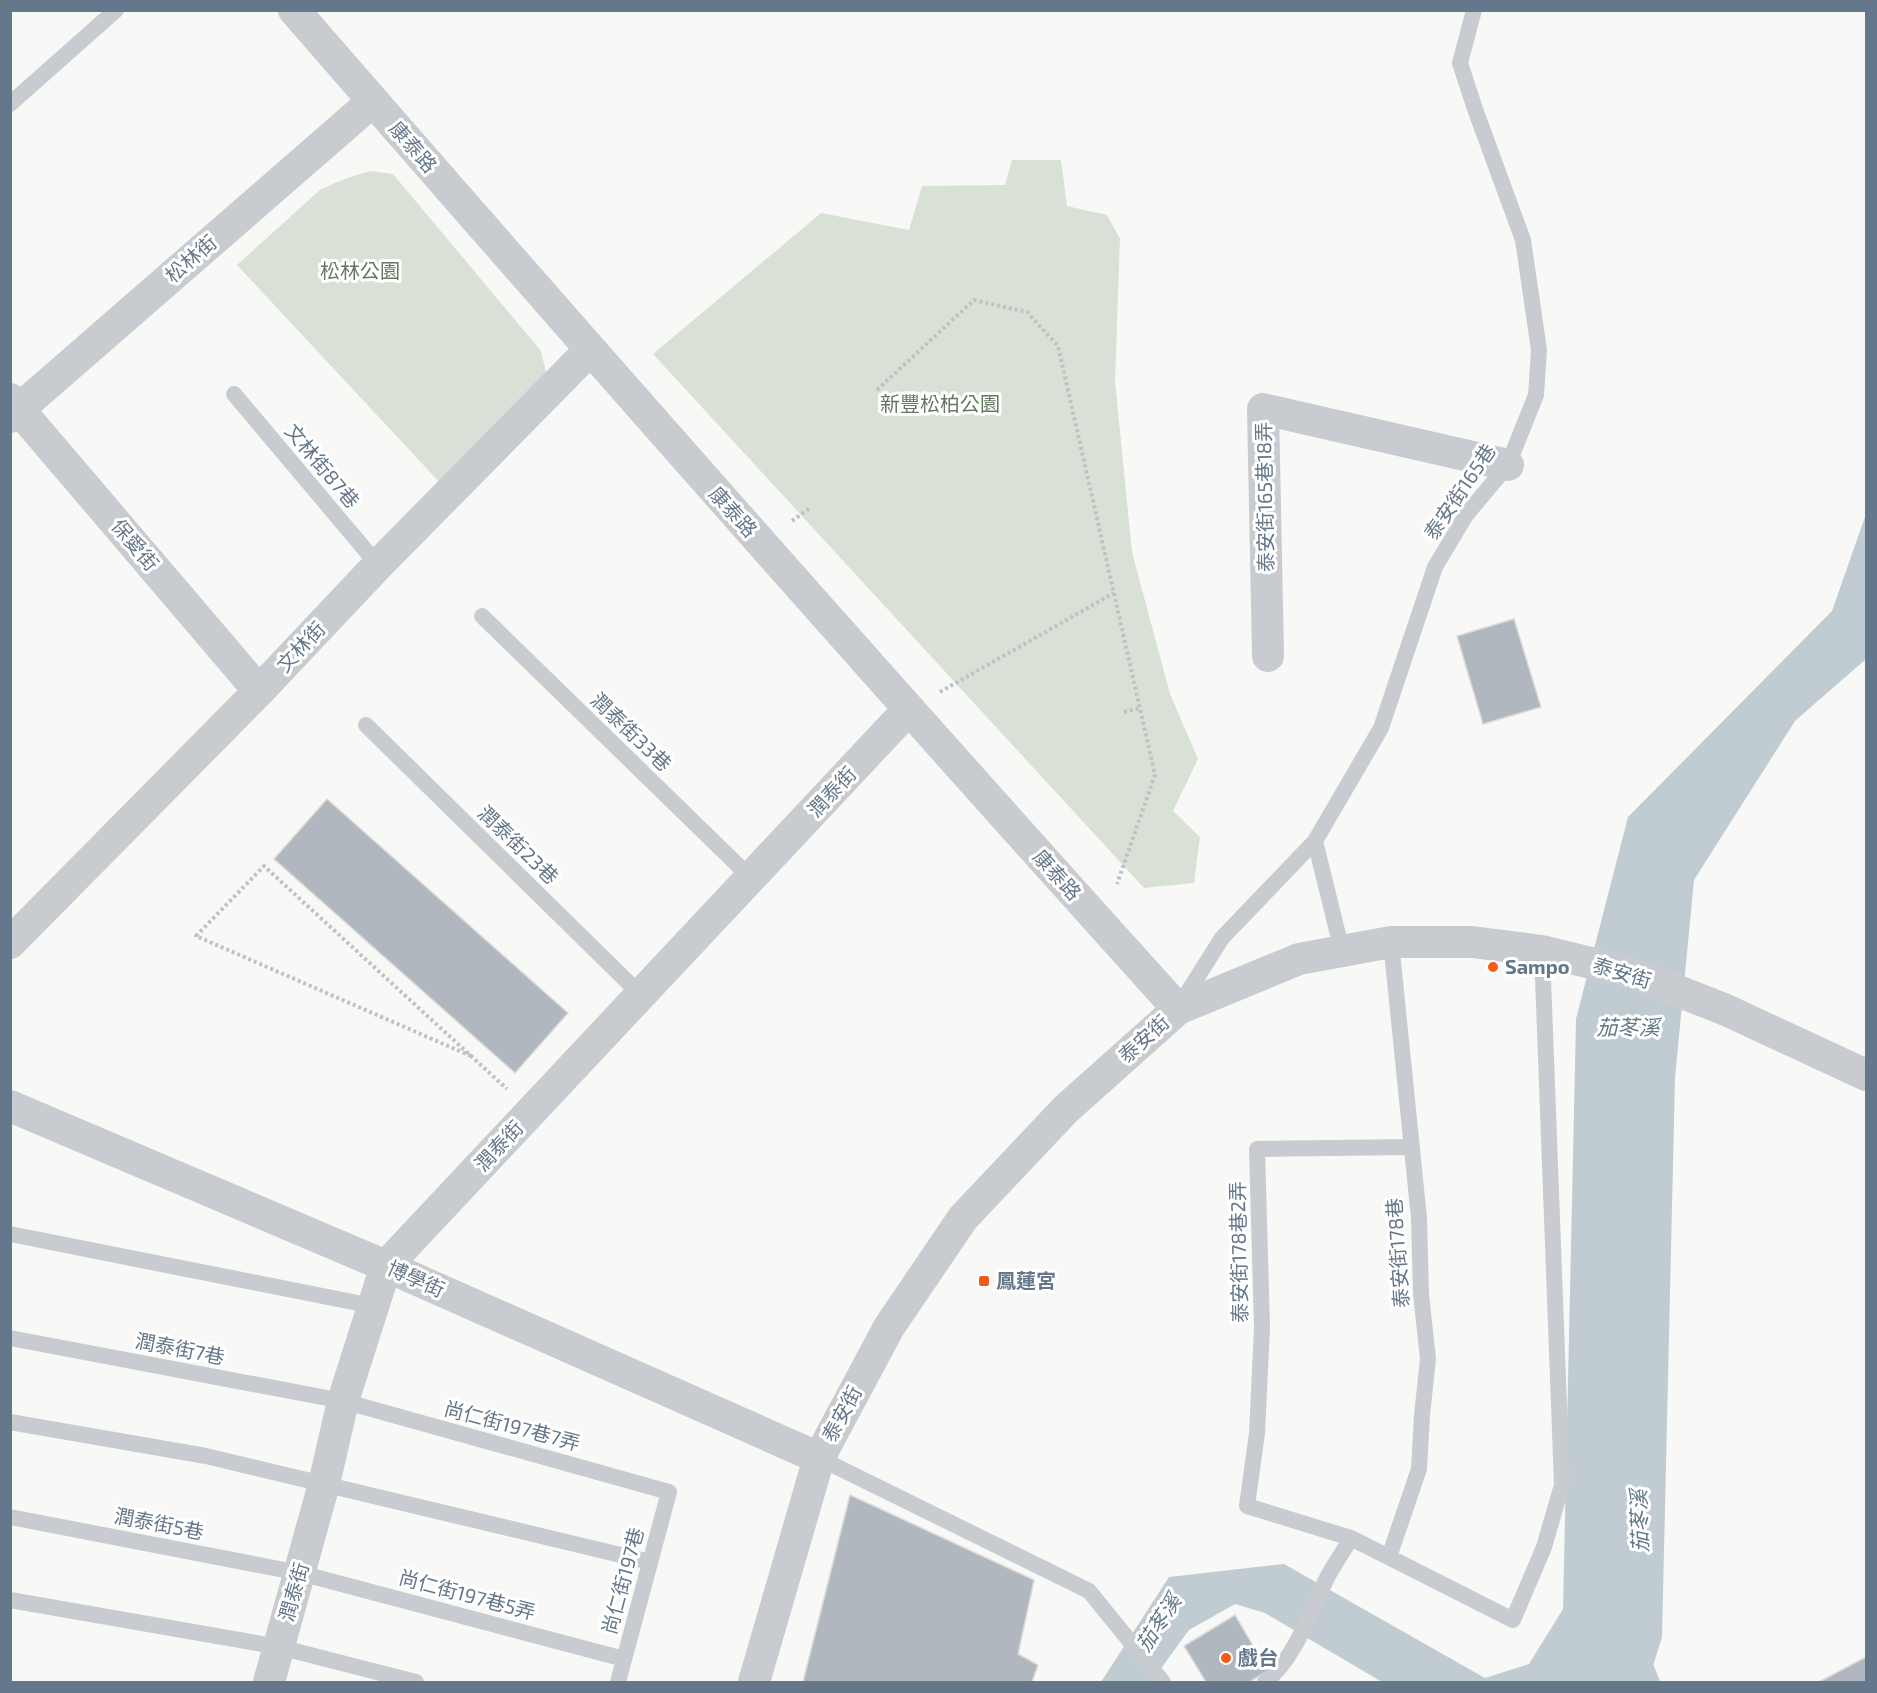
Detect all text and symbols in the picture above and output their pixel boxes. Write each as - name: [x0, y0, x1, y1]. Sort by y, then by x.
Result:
- street label: 康泰路: [385, 116, 442, 177]
- street label: 松林街: [160, 230, 221, 287]
- park label: 松林公園: [320, 258, 400, 282]
- park label: 新豐松柏公園: [880, 391, 1000, 415]
- street label: 文林街87巷: [281, 418, 365, 512]
- street label: 泰安街165巷18弄: [1251, 422, 1277, 572]
- street label: 泰安街165巷: [1418, 439, 1500, 544]
- street label: 康泰路: [705, 481, 763, 542]
- street label: 保愛街: [107, 514, 164, 575]
- street label: 文林街: [271, 616, 330, 676]
- street label: 潤泰街33巷: [587, 687, 677, 775]
- street label: 潤泰街: [802, 761, 861, 821]
- street label: 潤泰街23巷: [474, 800, 564, 888]
- street label: 康泰路: [1029, 844, 1087, 905]
- street label: 泰安街: [1590, 952, 1654, 992]
- place label: Sampo: [1505, 954, 1570, 978]
- marker: Sampo: [1486, 960, 1500, 974]
- street label: 泰安街: [1113, 1009, 1174, 1067]
- water label: 茄苳溪: [1597, 1014, 1662, 1039]
- street label: 潤泰街: [469, 1115, 528, 1175]
- street label: 泰安街178巷2弄: [1225, 1181, 1251, 1323]
- street label: 泰安街178巷: [1381, 1197, 1413, 1309]
- street label: 博學街: [384, 1255, 449, 1301]
- place label: 鳳蓮宮: [996, 1268, 1056, 1292]
- marker: 鳳蓮宮: [977, 1274, 991, 1288]
- street label: 潤泰街7巷: [134, 1328, 227, 1368]
- street label: 泰安街: [816, 1381, 866, 1446]
- street label: 尚仁街197巷7弄: [442, 1395, 583, 1455]
- water label: 茄苳溪: [1625, 1486, 1652, 1553]
- street label: 潤泰街5巷: [112, 1503, 206, 1543]
- street label: 尚仁街197巷: [596, 1525, 648, 1637]
- street label: 潤泰街: [273, 1560, 313, 1624]
- street label: 尚仁街197巷5弄: [396, 1564, 538, 1624]
- water label: 茄苳溪: [1130, 1586, 1187, 1655]
- place label: 戲台: [1238, 1645, 1278, 1669]
- marker: 戲台: [1219, 1651, 1233, 1665]

